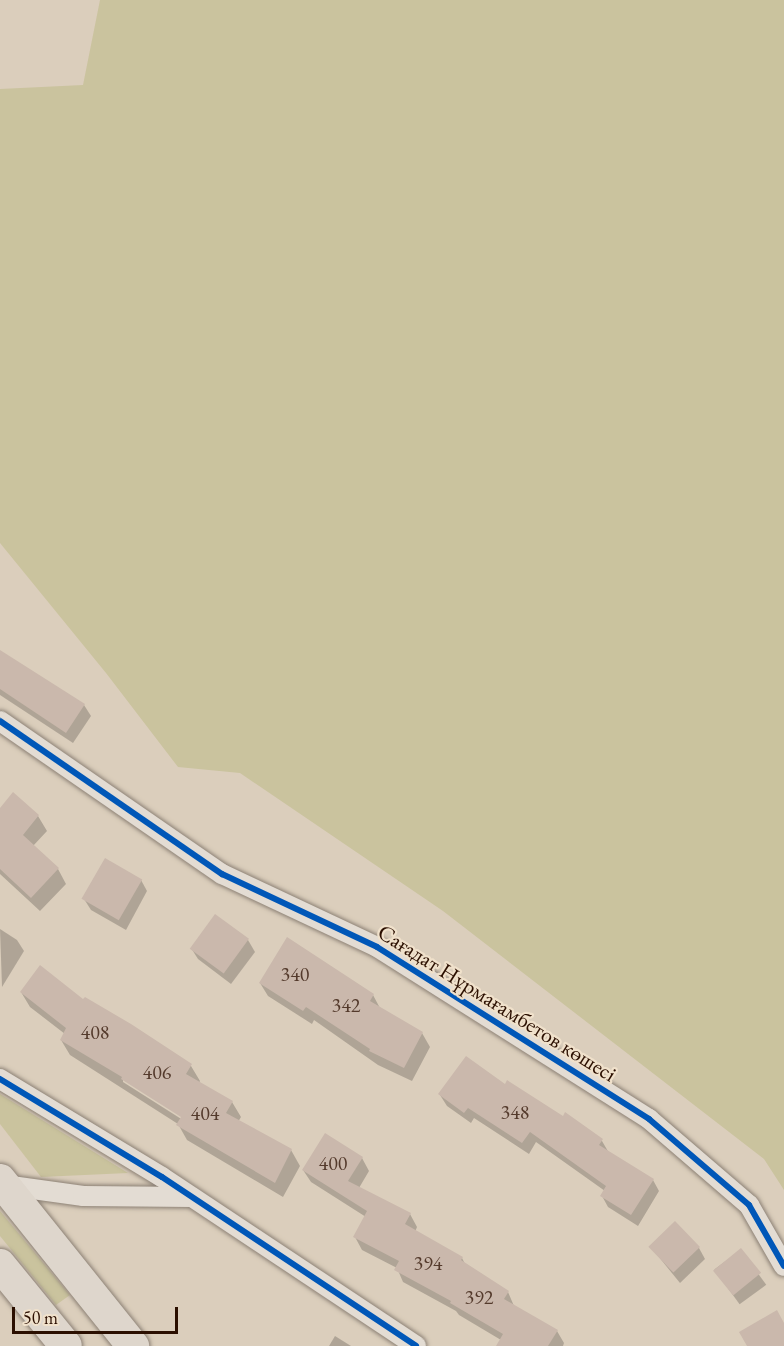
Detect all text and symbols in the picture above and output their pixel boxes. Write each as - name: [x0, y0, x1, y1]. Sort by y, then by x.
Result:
- street label: Сағадат Нұрмағамбетов көшесі: [373, 919, 621, 1087]
- house number: 340: [281, 962, 309, 986]
- house number: 342: [332, 993, 360, 1017]
- house number: 408: [81, 1020, 109, 1044]
- house number: 406: [143, 1060, 171, 1084]
- house number: 348: [501, 1100, 529, 1124]
- house number: 404: [191, 1101, 219, 1125]
- house number: 400: [319, 1151, 347, 1175]
- house number: 394: [414, 1251, 442, 1275]
- house number: 392: [465, 1285, 493, 1309]
- scale bar: [15, 1295, 182, 1333]
- text: 50 m: [23, 1306, 58, 1329]

